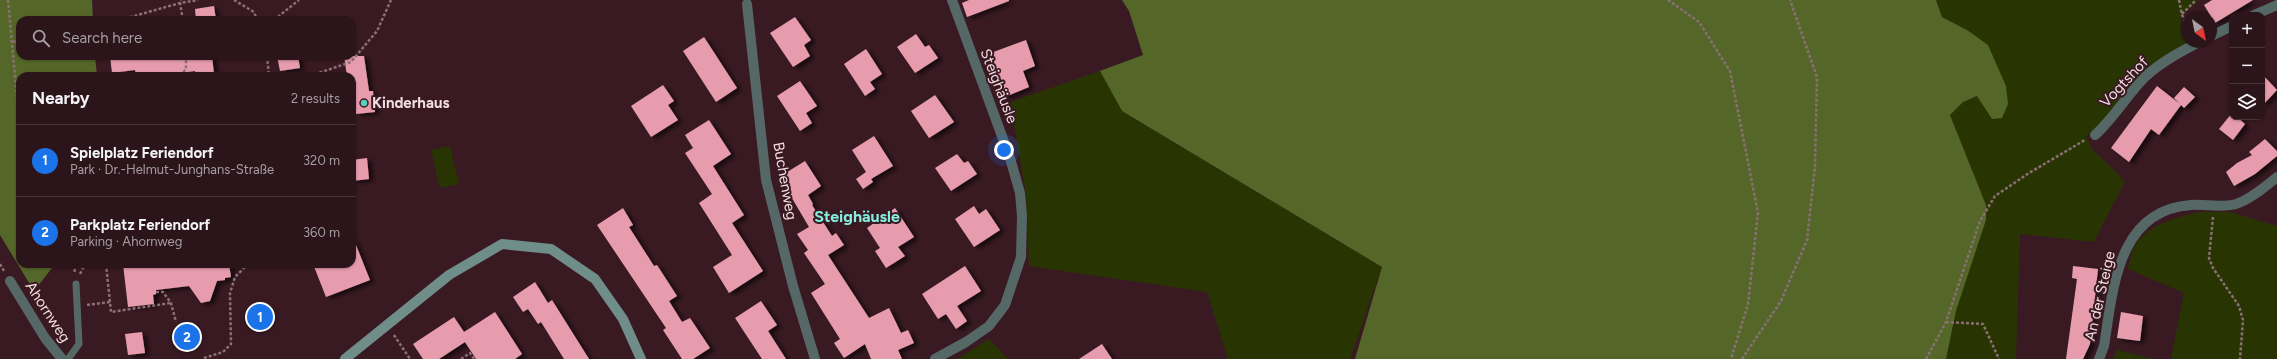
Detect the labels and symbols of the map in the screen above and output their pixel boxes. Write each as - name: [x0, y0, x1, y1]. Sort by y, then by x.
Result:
- north arrow: [2181, 12, 2217, 48]
- street label: Steighäusle: [977, 46, 1021, 126]
- street label: Vogtshof: [2096, 53, 2152, 111]
- place label: Kinderhaus: [372, 94, 449, 112]
- marker: Kinderhaus: [359, 98, 369, 108]
- your location: [994, 140, 1014, 160]
- street label: Buchenweg: [769, 141, 801, 221]
- district label: Steighäusle: [814, 207, 900, 226]
- street label: An der Steige: [2081, 249, 2119, 343]
- street label: Ahornweg: [22, 278, 74, 346]
- pin: 1: [247, 302, 273, 332]
- pin: 2: [174, 322, 200, 352]

